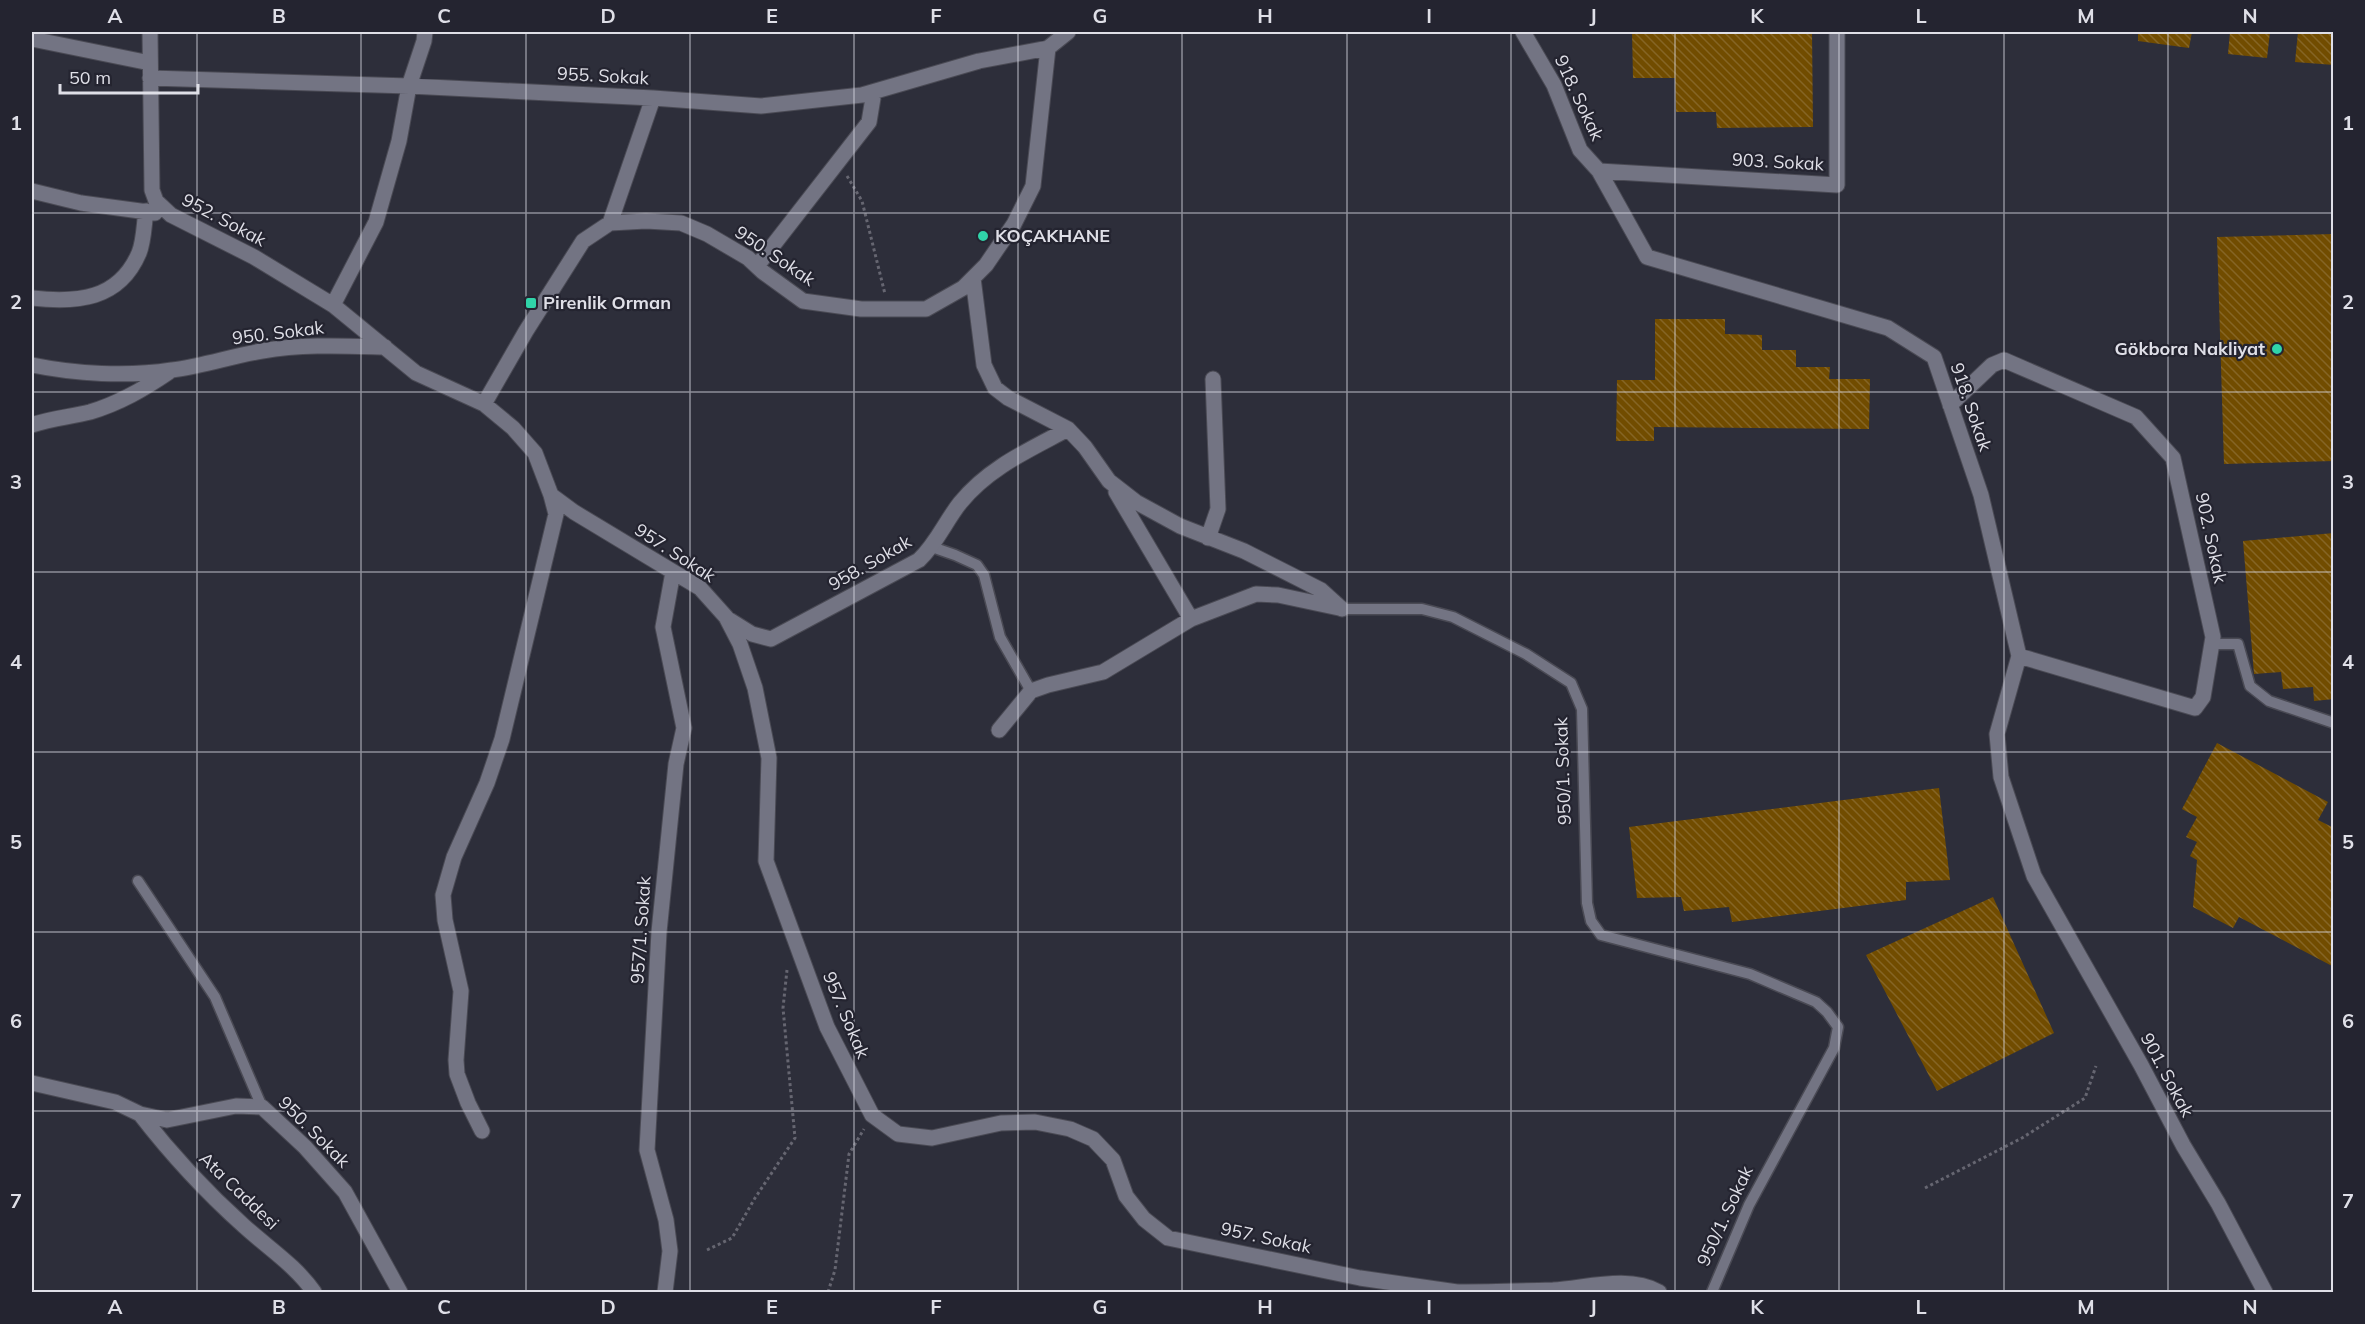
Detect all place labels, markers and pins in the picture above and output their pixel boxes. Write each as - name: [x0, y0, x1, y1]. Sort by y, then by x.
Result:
- place label: KOÇAKHANE: [995, 224, 1110, 247]
- marker: KOÇAKHANE: [976, 229, 990, 243]
- place label: Pirenlik Orman: [543, 291, 671, 314]
- marker: Pirenlik Orman: [524, 296, 538, 310]
- place label: Gökbora Nakliyat: [2115, 337, 2265, 360]
- marker: Gökbora Nakliyat: [2270, 342, 2284, 356]

